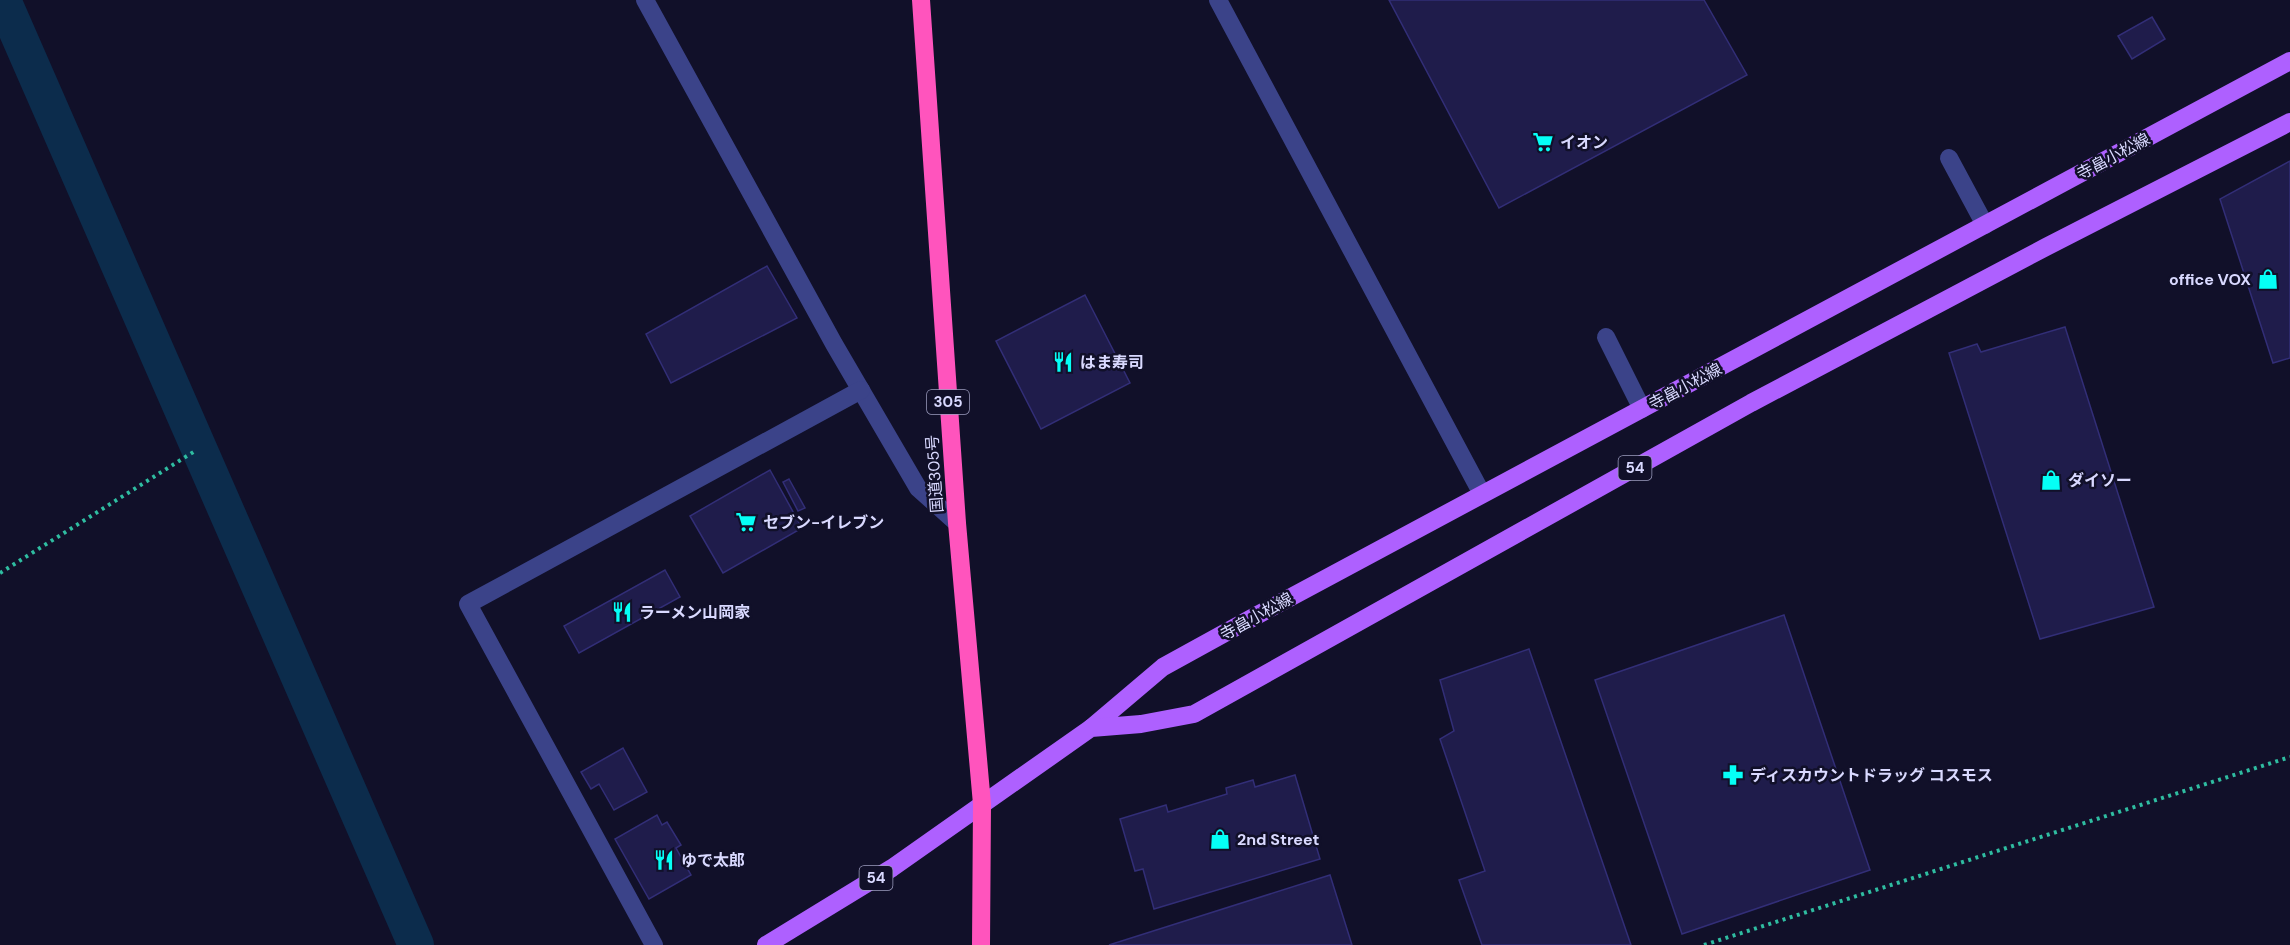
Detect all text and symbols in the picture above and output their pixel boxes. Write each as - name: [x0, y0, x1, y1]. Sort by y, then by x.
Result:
- street label: 寺畠小松線: [2073, 128, 2153, 184]
- supermarket icon: イオン: [1531, 130, 1555, 154]
- place label: イオン: [1560, 132, 1608, 153]
- shop icon: office VOX: [2256, 267, 2280, 291]
- place label: office VOX: [2169, 269, 2251, 290]
- restaurant icon: はま寿司: [1051, 350, 1075, 374]
- place label: はま寿司: [1080, 352, 1144, 373]
- street label: 寺畠小松線: [1645, 358, 1725, 414]
- road number: 305: [927, 390, 969, 414]
- street label: 国道305号: [921, 434, 948, 514]
- road number: 54: [1618, 456, 1652, 480]
- shop icon: ダイソー: [2039, 468, 2063, 492]
- place label: ダイソー: [2068, 470, 2132, 491]
- supermarket icon: セブン-イレブン: [734, 510, 758, 534]
- place label: セブン-イレブン: [763, 512, 884, 533]
- street label: 寺畠小松線: [1216, 588, 1296, 645]
- restaurant icon: ラーメン山岡家: [610, 600, 634, 624]
- place label: ラーメン山岡家: [639, 602, 750, 623]
- pharmacy icon: ディスカウントドラッグ コスモス: [1721, 763, 1745, 787]
- place label: ディスカウントドラッグ コスモス: [1750, 765, 1993, 786]
- shop icon: 2nd Street: [1208, 827, 1232, 851]
- place label: 2nd Street: [1237, 829, 1320, 850]
- restaurant icon: ゆで太郎: [652, 848, 676, 872]
- place label: ゆで太郎: [681, 850, 745, 871]
- road number: 54: [860, 866, 892, 890]

